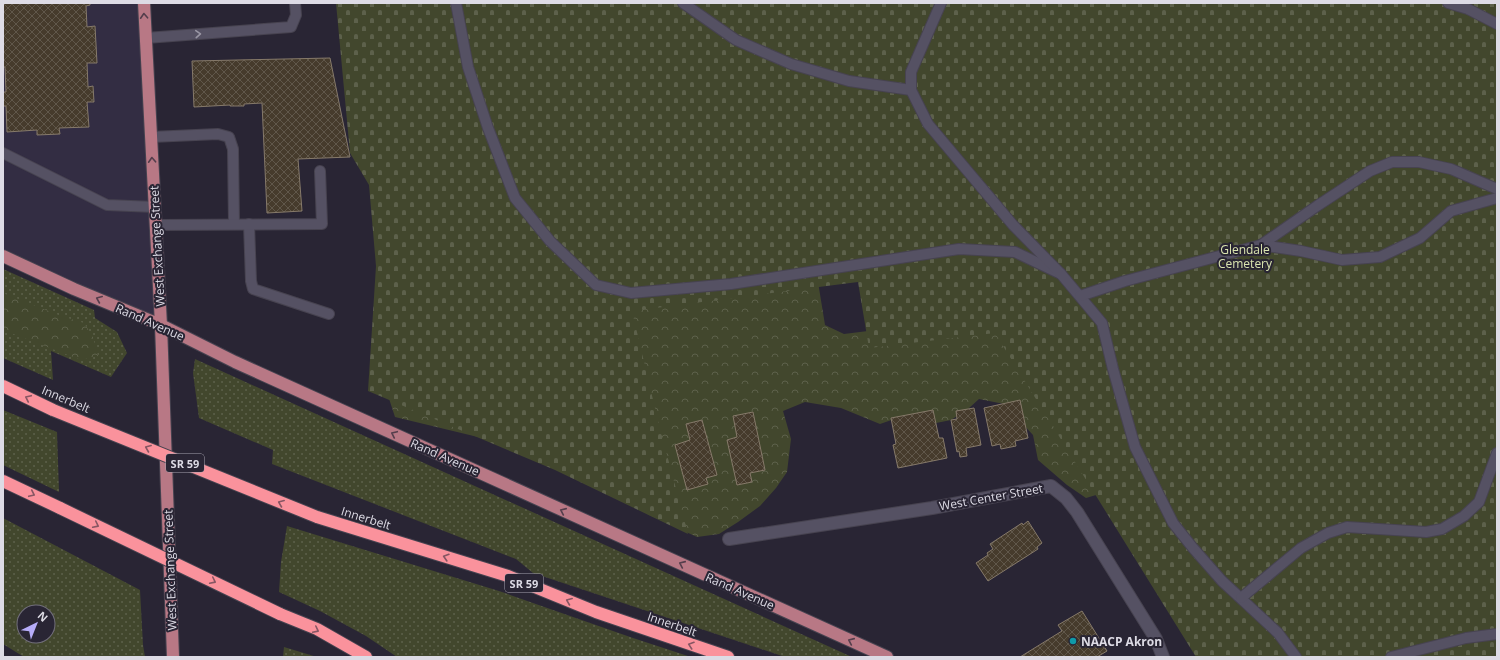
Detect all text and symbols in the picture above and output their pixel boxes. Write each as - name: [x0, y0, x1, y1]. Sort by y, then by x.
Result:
- one-way arrow: [140, 13, 149, 19]
- one-way arrow: [195, 29, 201, 38]
- one-way arrow: [148, 157, 157, 163]
- street label: West Exchange Street: [145, 185, 169, 307]
- park label: Glendale Cemetery: [1218, 241, 1273, 272]
- one-way arrow: [96, 296, 103, 304]
- street label: Rand Avenue: [113, 299, 187, 345]
- street label: Innerbelt: [39, 381, 93, 417]
- one-way arrow: [24, 395, 32, 403]
- one-way arrow: [390, 431, 398, 439]
- street label: Rand Avenue: [408, 434, 482, 480]
- one-way arrow: [144, 445, 151, 453]
- road number: SR 59: [166, 454, 204, 472]
- street label: West Center Street: [938, 480, 1044, 514]
- one-way arrow: [27, 489, 35, 497]
- one-way arrow: [278, 499, 285, 507]
- street label: Innerbelt: [339, 502, 393, 534]
- one-way arrow: [560, 508, 568, 516]
- street label: West Exchange Street: [159, 509, 181, 631]
- one-way arrow: [91, 520, 99, 528]
- one-way arrow: [443, 553, 450, 562]
- one-way arrow: [678, 561, 686, 569]
- street label: Rand Avenue: [703, 568, 777, 614]
- road number: SR 59: [505, 574, 543, 592]
- one-way arrow: [208, 576, 216, 584]
- one-way arrow: [565, 598, 573, 606]
- north arrow: [16, 604, 56, 644]
- text: N: [35, 608, 52, 625]
- street label: Innerbelt: [645, 608, 699, 640]
- one-way arrow: [312, 625, 319, 632]
- place label: NAACP Akron: [1081, 633, 1162, 650]
- marker: NAACP Akron: [1068, 636, 1078, 646]
- one-way arrow: [848, 638, 855, 646]
- one-way arrow: [688, 641, 695, 649]

